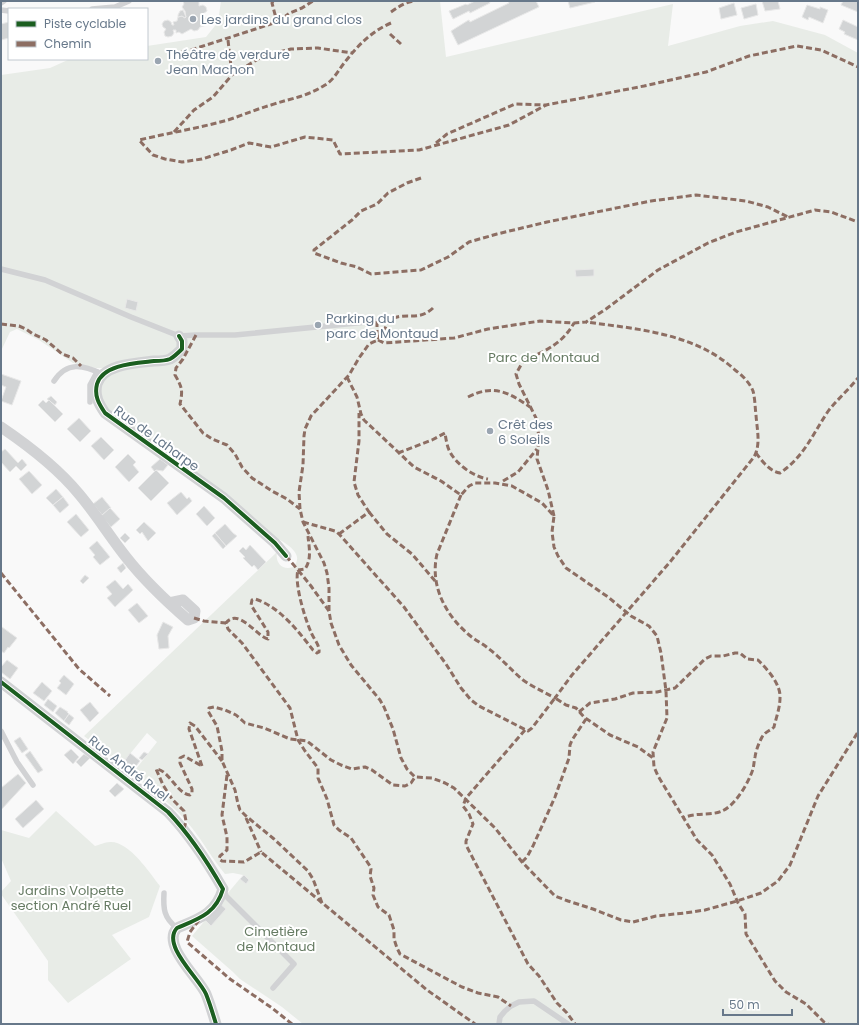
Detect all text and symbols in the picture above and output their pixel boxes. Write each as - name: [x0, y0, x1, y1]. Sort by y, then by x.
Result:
- legend: [8, 8, 148, 60]
- place label: Les jardins du grand clos: [201, 10, 362, 29]
- marker: Les jardins du grand clos: [188, 14, 198, 24]
- text: Piste cyclable: [44, 15, 126, 32]
- text: Chemin: [44, 35, 91, 52]
- place label: Théâtre de verdure Jean Machon: [166, 45, 290, 79]
- marker: Théâtre de verdure Jean Machon: [153, 56, 163, 66]
- place label: Parking du parc de Montaud: [326, 309, 439, 343]
- marker: Parking du parc de Montaud: [313, 320, 323, 330]
- park label: Parc de Montaud: [488, 348, 600, 367]
- street label: Rue de Laharpe: [110, 401, 203, 476]
- place label: Crêt des 6 Soleils: [498, 415, 553, 449]
- marker: Crêt des 6 Soleils: [485, 426, 495, 436]
- street label: Rue André Ruel: [84, 731, 173, 806]
- park label: Jardins Volpette section André Ruel: [11, 881, 131, 915]
- park label: Cimetière de Montaud: [237, 922, 315, 956]
- scale bar: [723, 991, 792, 1017]
- text: 50 m: [729, 996, 760, 1013]

